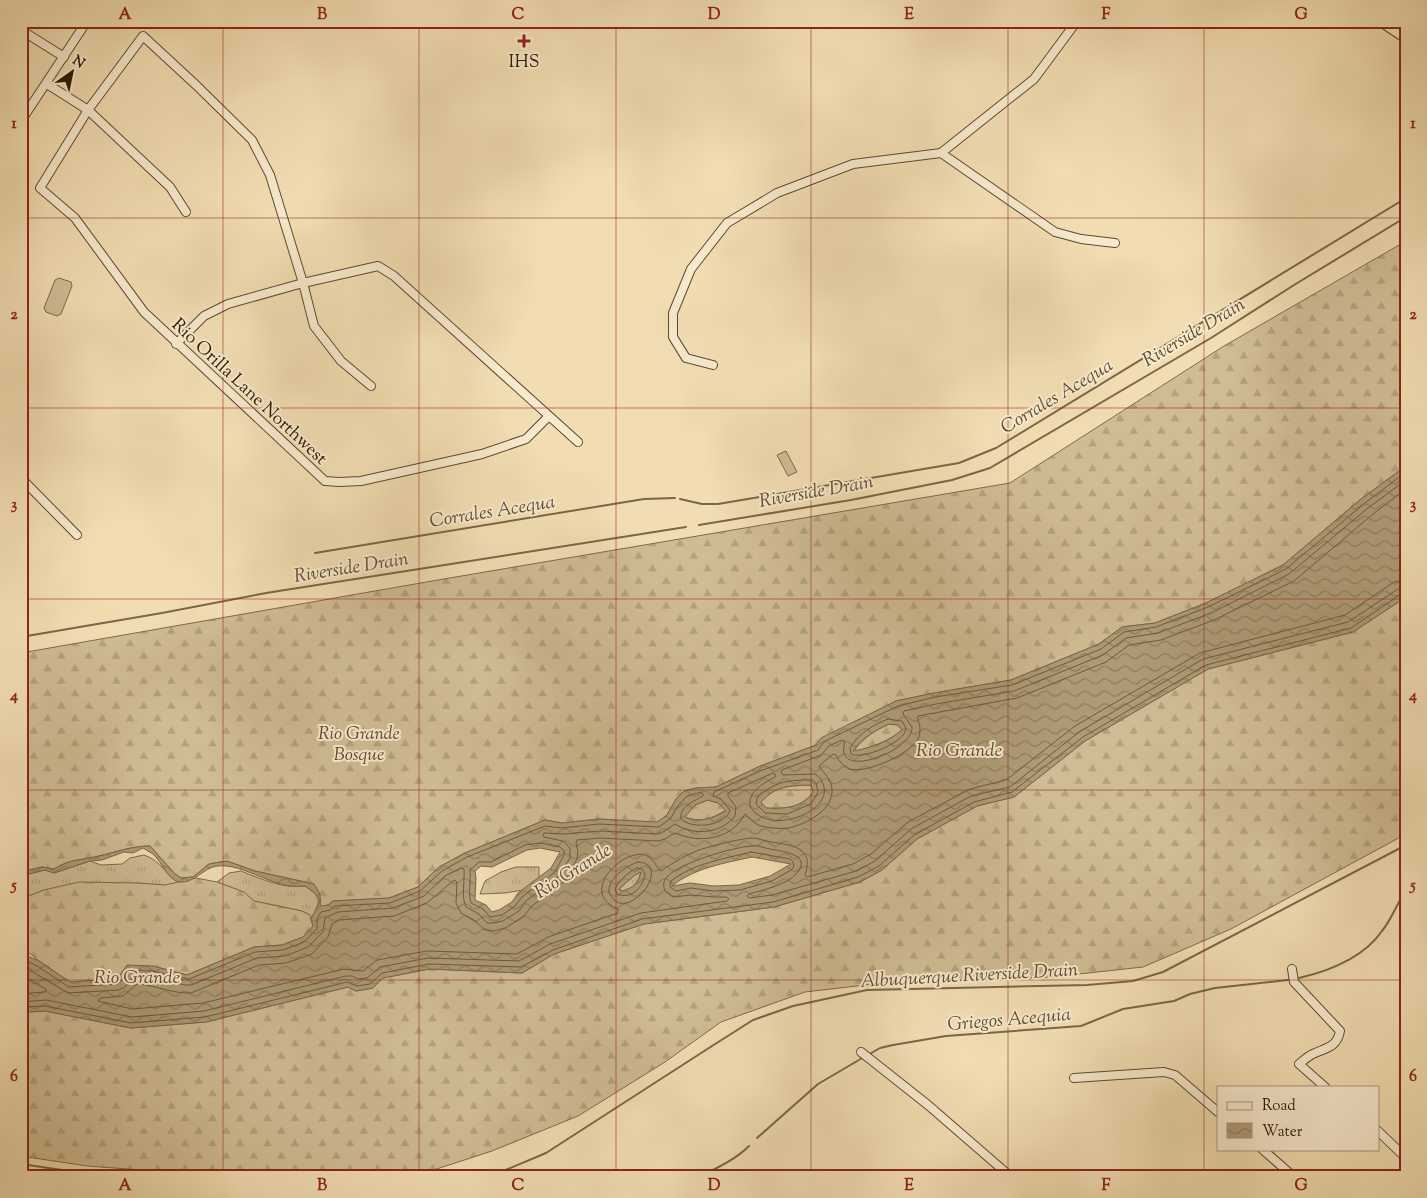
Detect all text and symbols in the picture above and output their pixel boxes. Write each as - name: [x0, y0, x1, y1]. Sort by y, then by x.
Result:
- text: A: [119, 4, 132, 27]
- text: B: [317, 4, 327, 27]
- text: C: [512, 4, 525, 27]
- text: D: [708, 4, 721, 27]
- text: E: [904, 4, 914, 27]
- text: F: [1102, 4, 1111, 27]
- text: G: [1294, 4, 1308, 27]
- marker: IHS: [517, 34, 531, 48]
- north arrow: [48, 48, 98, 98]
- place label: IHS: [509, 50, 539, 76]
- text: N: [68, 51, 88, 74]
- text: 1: [11, 113, 17, 136]
- text: 1: [1410, 113, 1416, 136]
- water label: Riverside Drain: [1138, 292, 1251, 374]
- text: 2: [10, 304, 18, 327]
- text: 2: [1409, 304, 1417, 327]
- street label: Rio Orilla Lane Northwest: [165, 313, 332, 472]
- water label: Corrales Acequa: [996, 353, 1119, 441]
- water label: Riverside Drain: [757, 469, 876, 516]
- water label: Corrales Acequa: [428, 489, 557, 536]
- text: 3: [11, 494, 18, 517]
- text: 3: [1410, 494, 1417, 517]
- water label: Riverside Drain: [292, 546, 411, 591]
- text: 4: [9, 685, 18, 708]
- text: 4: [1408, 685, 1417, 708]
- park label: Rio Grande Bosque: [318, 722, 400, 769]
- water label: Rio Grande: [916, 738, 1002, 765]
- water label: Rio Grande: [530, 838, 617, 906]
- text: 5: [9, 875, 17, 898]
- text: 5: [1408, 875, 1416, 898]
- water label: Albuquerque Riverside Drain: [859, 957, 1079, 996]
- water label: Rio Grande: [94, 965, 180, 992]
- water label: Griegos Acequia: [946, 1002, 1072, 1039]
- text: 6: [10, 1066, 18, 1089]
- text: 6: [1409, 1066, 1417, 1089]
- legend: [1217, 1086, 1380, 1150]
- text: Road: [1262, 1096, 1296, 1117]
- text: Water: [1262, 1122, 1303, 1143]
- text: A: [119, 1175, 132, 1198]
- text: B: [317, 1175, 327, 1198]
- text: C: [512, 1175, 525, 1198]
- text: D: [708, 1175, 721, 1198]
- text: E: [904, 1175, 914, 1198]
- text: F: [1102, 1175, 1111, 1198]
- text: G: [1294, 1175, 1308, 1198]

